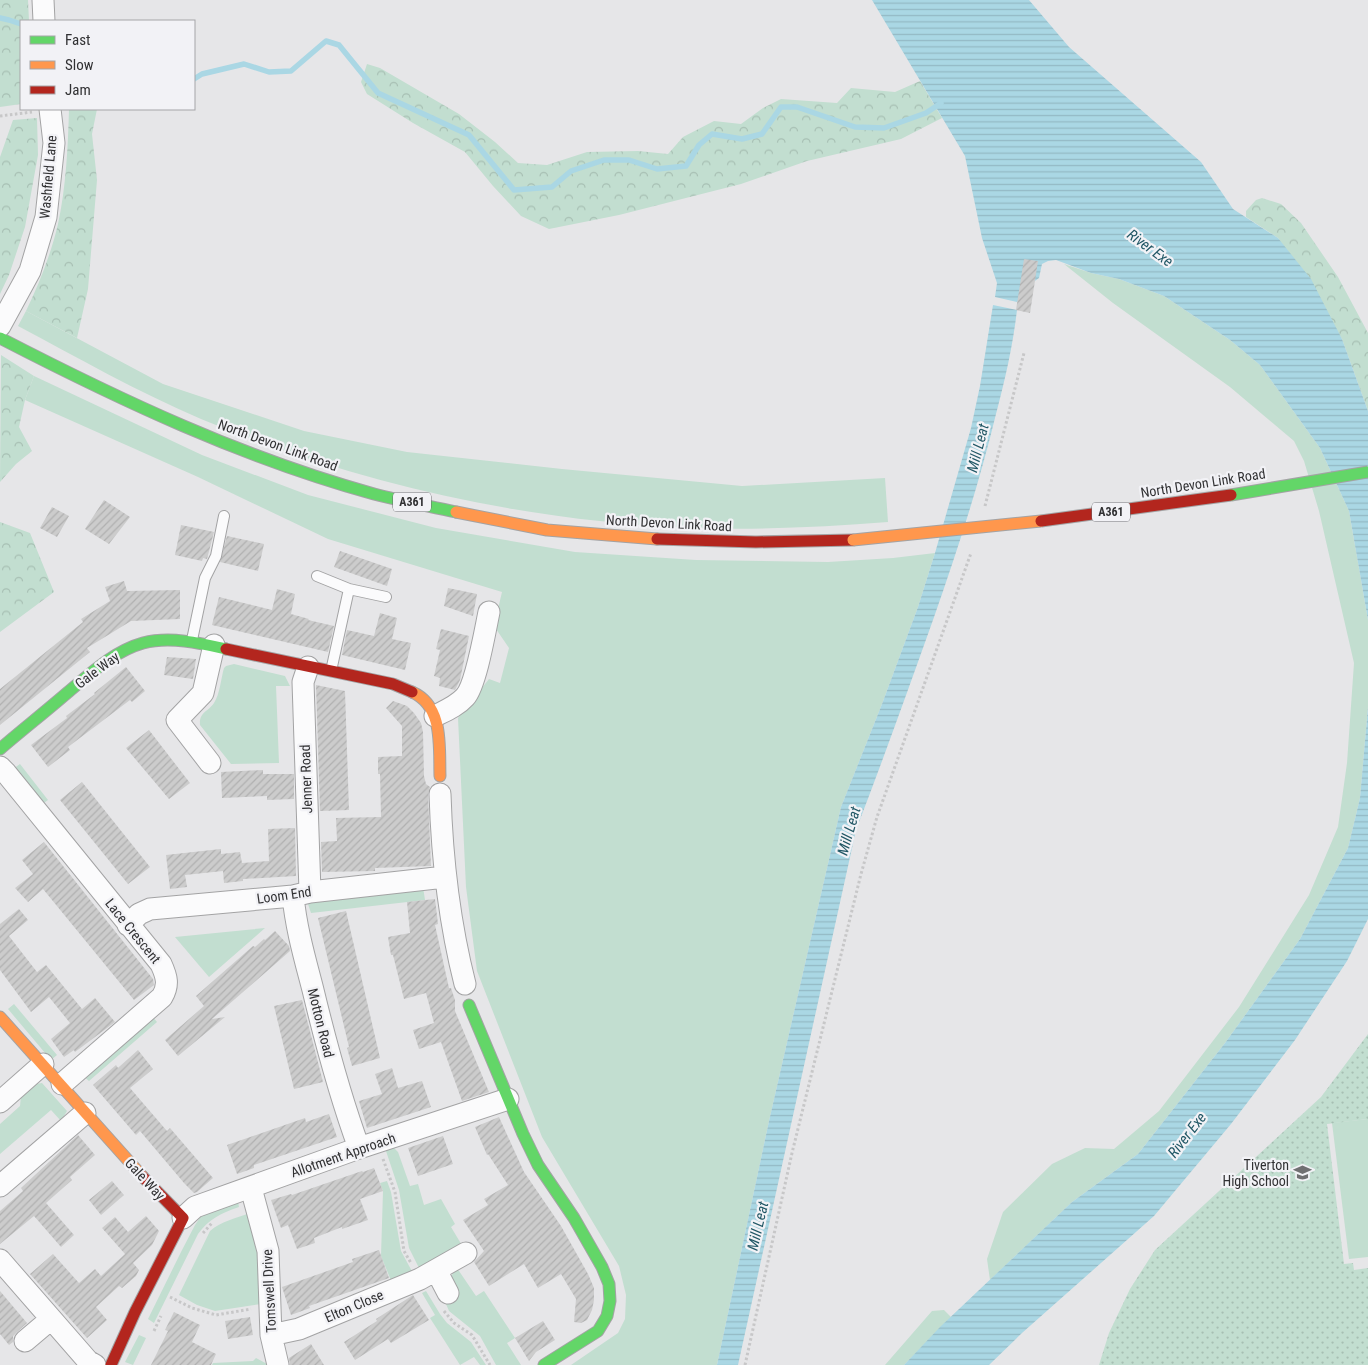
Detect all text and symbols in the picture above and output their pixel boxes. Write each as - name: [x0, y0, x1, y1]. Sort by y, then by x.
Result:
- legend: [20, 20, 195, 110]
- text: Fast: [65, 31, 90, 49]
- text: Slow: [65, 56, 94, 74]
- text: Jam: [65, 81, 91, 99]
- street label: Washfield Lane: [36, 134, 60, 219]
- water label: River Exe: [1124, 225, 1177, 271]
- street label: North Devon Link Road: [216, 416, 340, 474]
- water label: Mill Leat: [963, 421, 993, 474]
- street label: North Devon Link Road: [1139, 465, 1267, 501]
- road number: A361: [393, 492, 431, 512]
- road number: A361: [1092, 502, 1130, 522]
- street label: North Devon Link Road: [606, 512, 732, 534]
- street label: Gale Way: [72, 648, 122, 692]
- street label: Jenner Road: [297, 744, 315, 814]
- water label: Mill Leat: [834, 804, 865, 857]
- street label: Loom End: [256, 883, 312, 907]
- street label: Lace Crescent: [102, 895, 164, 967]
- street label: Motton Road: [305, 987, 337, 1059]
- water label: River Exe: [1164, 1109, 1210, 1161]
- street label: Allotment Approach: [288, 1130, 398, 1180]
- street label: Gale Way: [122, 1155, 168, 1203]
- place label: Tiverton High School: [1222, 1157, 1289, 1189]
- school or university icon: Tiverton High School: [1293, 1163, 1313, 1183]
- water label: Mill Leat: [744, 1199, 772, 1252]
- street label: Tomswell Drive: [259, 1248, 279, 1333]
- street label: Elton Close: [322, 1286, 386, 1326]

